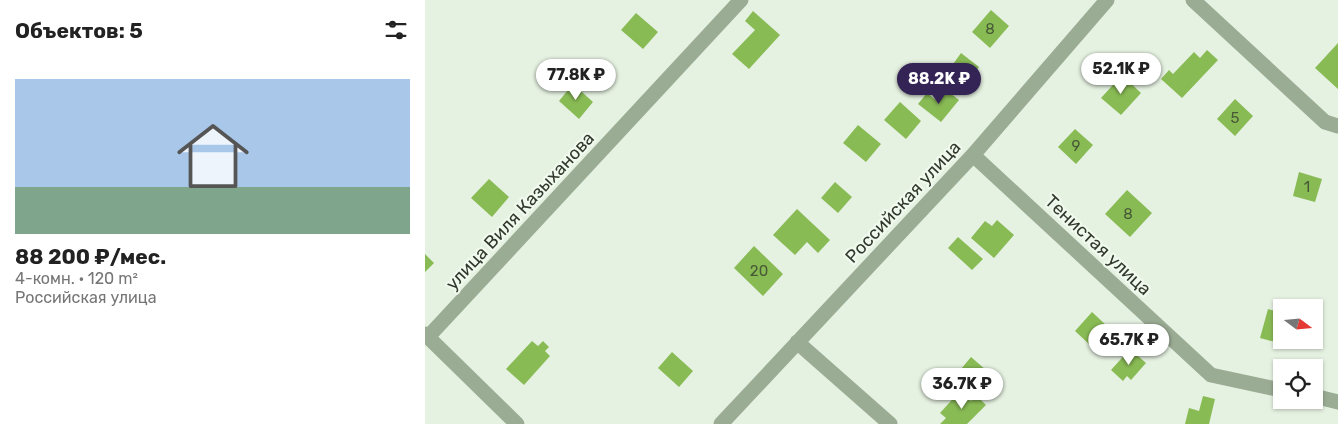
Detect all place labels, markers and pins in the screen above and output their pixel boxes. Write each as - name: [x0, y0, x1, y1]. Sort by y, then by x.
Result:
- pin: 52.1K ₽: [1075, 52, 1167, 95]
- pin: 77.8K ₽: [530, 58, 622, 101]
- pin: 88.2K ₽: [893, 62, 985, 105]
- pin: 65.7K ₽: [1083, 324, 1175, 366]
- pin: 36.7K ₽: [916, 368, 1008, 410]

